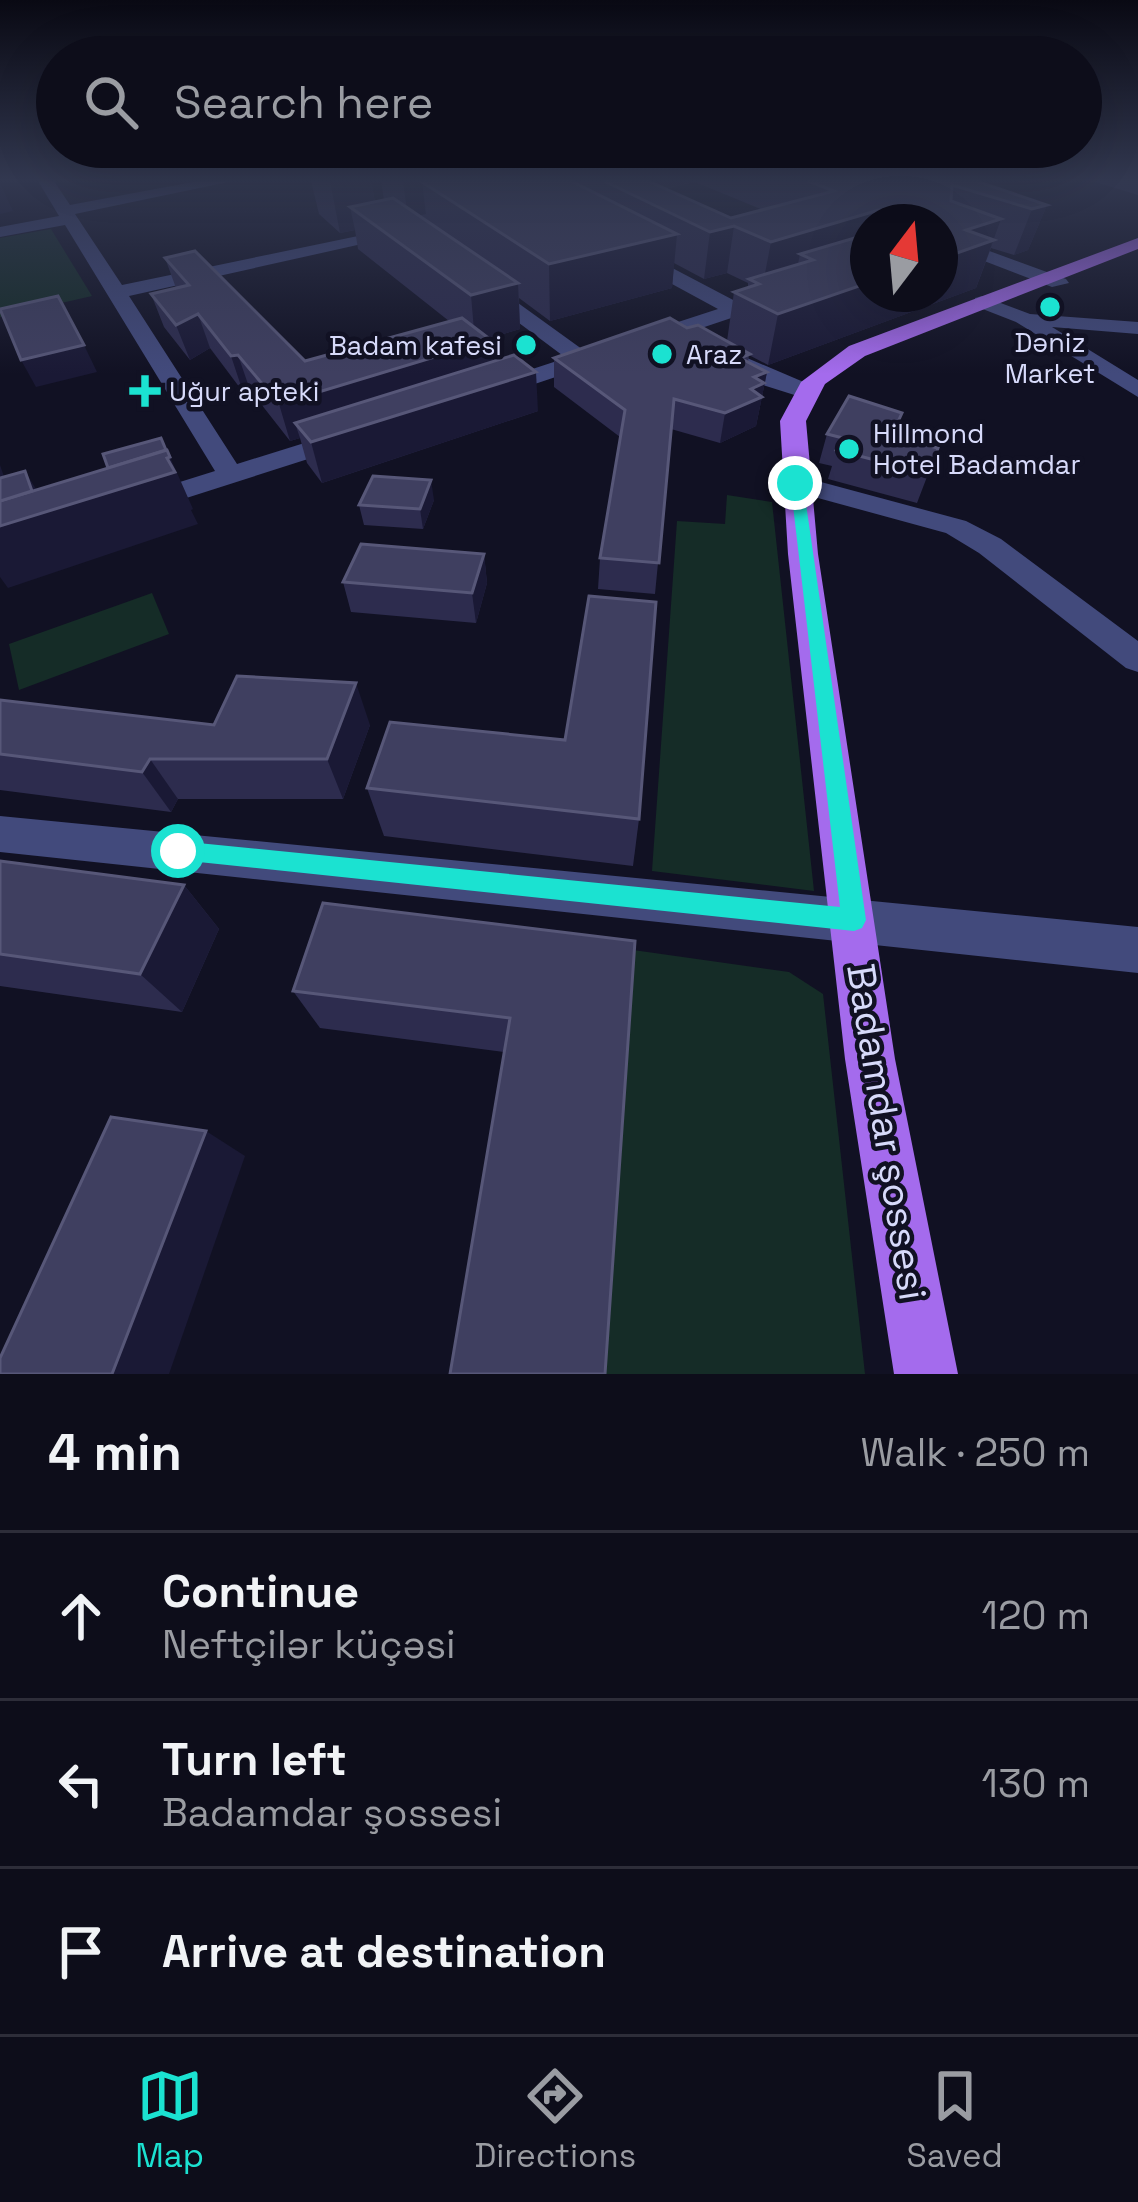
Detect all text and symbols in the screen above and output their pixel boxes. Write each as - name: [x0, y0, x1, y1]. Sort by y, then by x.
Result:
- search box: [36, 36, 1102, 168]
- icon: search: [78, 69, 144, 135]
- text: Search here: [174, 74, 433, 131]
- north arrow: [850, 204, 958, 312]
- marker: Dəniz Market: [1037, 294, 1063, 320]
- place label: Dəniz Market: [1005, 325, 1095, 391]
- place label: Badam kafesi: [329, 328, 502, 363]
- marker: Badam kafesi: [513, 332, 539, 358]
- place label: Araz: [686, 337, 742, 372]
- marker: Araz: [649, 341, 675, 367]
- place label: Uğur apteki: [169, 374, 319, 409]
- marker: Uğur apteki: [132, 378, 158, 404]
- place label: Hillmond Hotel Badamdar: [873, 416, 1081, 482]
- marker: Hillmond Hotel Badamdar: [836, 436, 862, 462]
- route end: [768, 456, 822, 510]
- route start: [151, 824, 205, 878]
- street label: Badamdar şossesi: [836, 960, 938, 1304]
- text: 4 min: [48, 1420, 182, 1485]
- text: Walk · 250 m: [861, 1428, 1090, 1477]
- text: Continue: [162, 1563, 359, 1620]
- icon: ahead: [48, 1583, 114, 1649]
- text: 120 m: [982, 1591, 1090, 1640]
- text: Neftçilər küçəsi: [162, 1620, 456, 1669]
- text: Turn left: [162, 1731, 347, 1788]
- icon: left: [48, 1751, 114, 1817]
- text: 130 m: [982, 1759, 1090, 1808]
- text: Badamdar şossesi: [162, 1788, 502, 1837]
- icon: arrive: [48, 1919, 114, 1985]
- text: Arrive at destination: [162, 1923, 606, 1980]
- tab: Map: [135, 2063, 204, 2177]
- tab: Directions: [474, 2063, 636, 2177]
- tab: Saved: [907, 2063, 1003, 2177]

